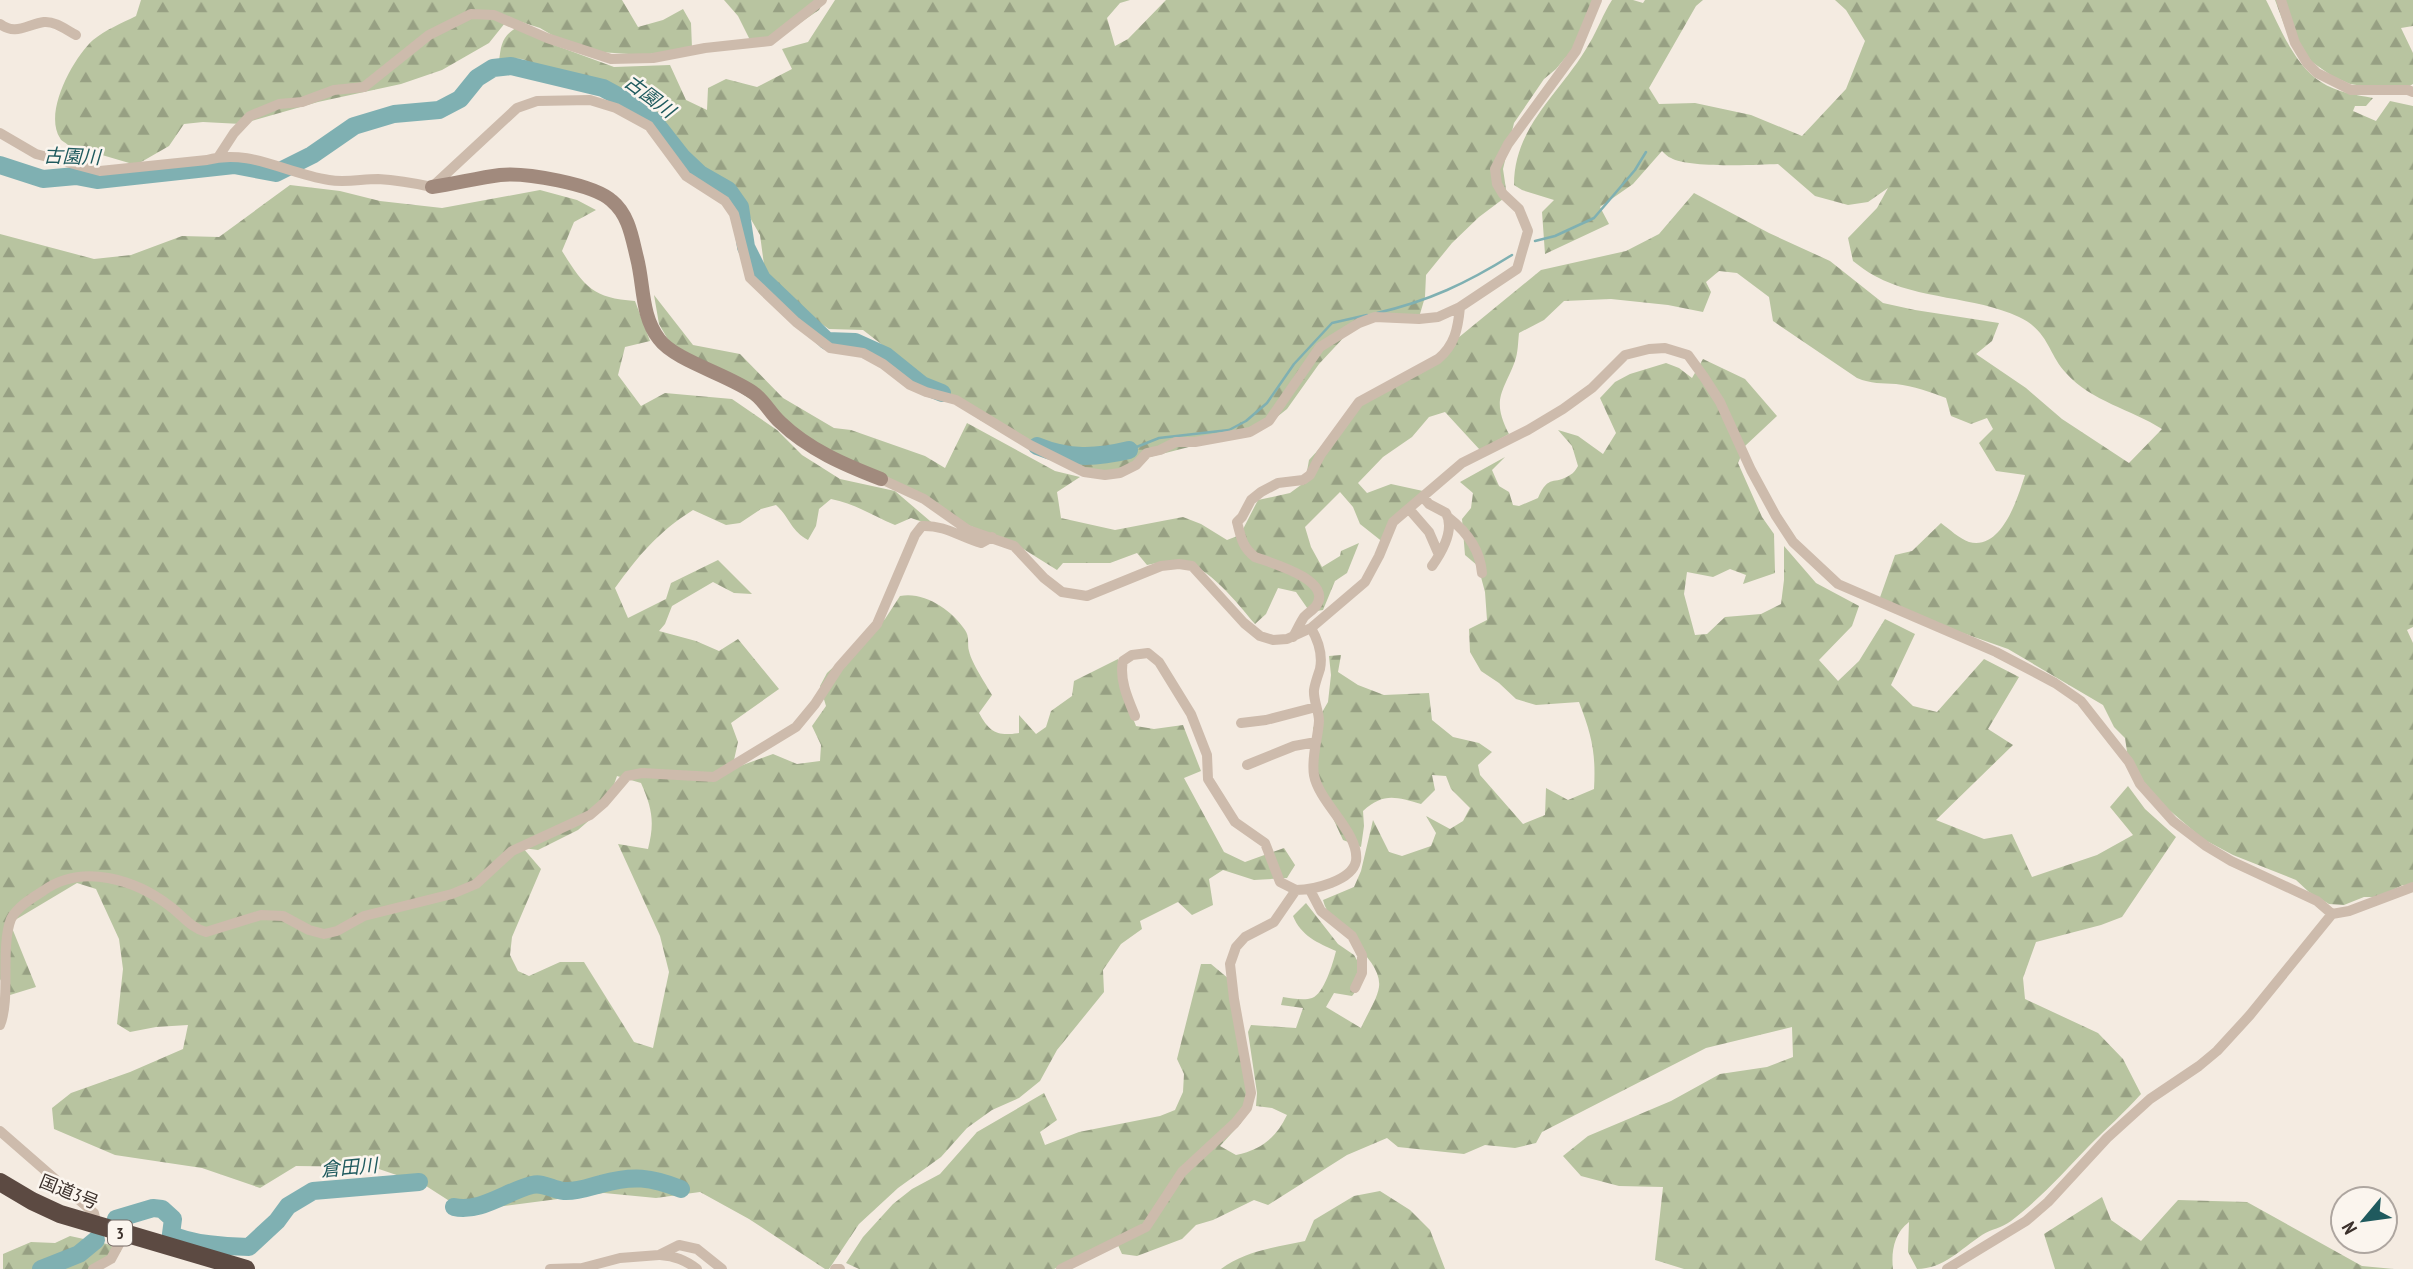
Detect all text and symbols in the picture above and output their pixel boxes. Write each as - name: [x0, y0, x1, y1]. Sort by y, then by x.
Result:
- water label: 古園川: [620, 69, 682, 124]
- water label: 古園川: [43, 143, 103, 169]
- water label: 倉田川: [320, 1152, 380, 1181]
- street label: 国道3号: [36, 1169, 102, 1214]
- north arrow: [2329, 1185, 2399, 1255]
- text: N: [2336, 1218, 2362, 1239]
- road number: 3: [108, 1220, 132, 1246]

